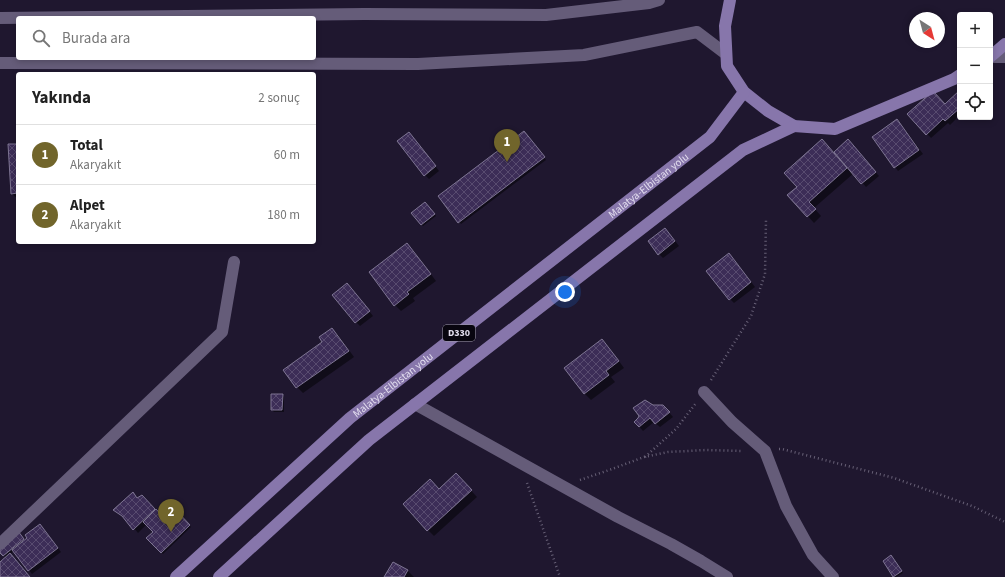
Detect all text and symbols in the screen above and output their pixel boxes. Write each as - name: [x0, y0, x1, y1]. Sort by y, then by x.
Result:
- north arrow: [909, 12, 945, 48]
- map controls: [957, 12, 993, 120]
- button: +: [957, 12, 993, 48]
- search box: [16, 16, 316, 60]
- icon: search: [30, 27, 52, 49]
- text: Burada ara: [62, 28, 130, 49]
- button: −: [957, 48, 993, 84]
- button: locate: [957, 84, 993, 120]
- text: Yakında: [32, 86, 91, 110]
- text: 2 sonuç: [258, 89, 300, 107]
- pin: 1: [494, 129, 520, 162]
- text: Total: [70, 135, 103, 156]
- text: 1: [42, 146, 48, 164]
- text: 60 m: [274, 146, 300, 164]
- street label: Malatya-Elbistan yolu: [605, 149, 692, 221]
- text: Akaryakıt: [70, 156, 121, 174]
- text: Alpet: [70, 195, 105, 216]
- text: 2: [42, 206, 48, 224]
- text: 180 m: [267, 206, 300, 224]
- text: Akaryakıt: [70, 216, 121, 234]
- your location: [555, 282, 575, 302]
- road number: D330: [443, 325, 475, 341]
- street label: Malatya-Elbistan yolu: [349, 348, 436, 421]
- pin: 2: [158, 499, 184, 532]

